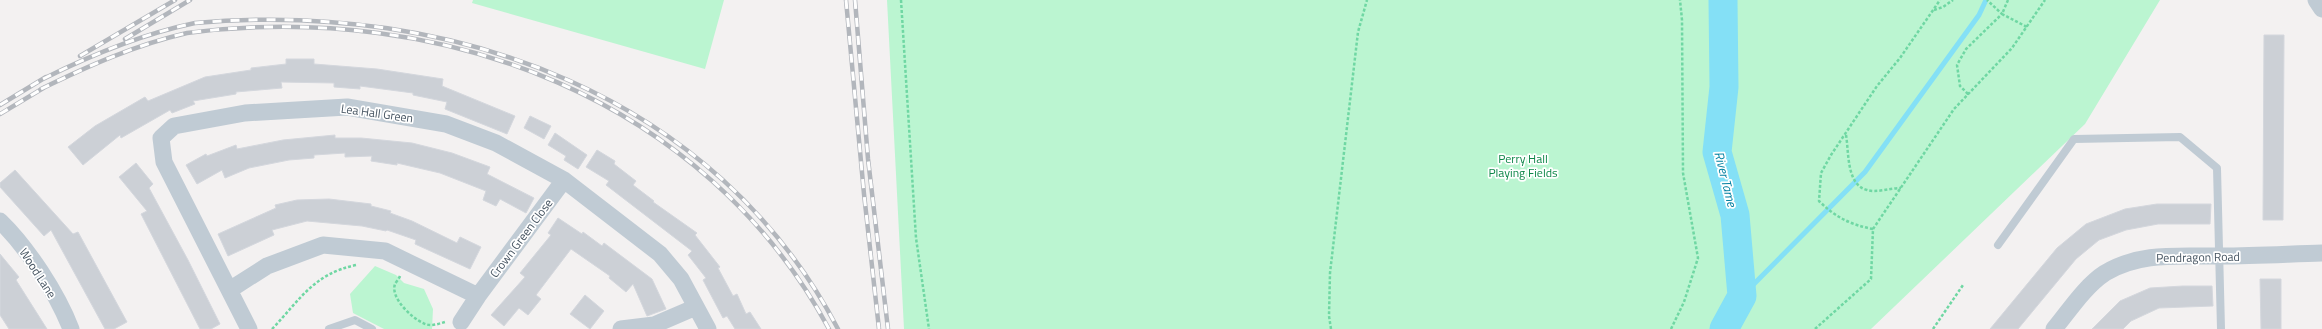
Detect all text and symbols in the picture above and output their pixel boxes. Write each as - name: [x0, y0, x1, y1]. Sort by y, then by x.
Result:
- street label: Lea Hall Green: [340, 99, 414, 127]
- park label: Perry Hall Playing Fields: [1488, 149, 1558, 182]
- water label: River Tame: [1709, 149, 1743, 210]
- street label: Crown Green Close: [485, 194, 557, 282]
- street label: Wood Lane: [15, 244, 61, 302]
- street label: Pendragon Road: [2156, 247, 2240, 267]

